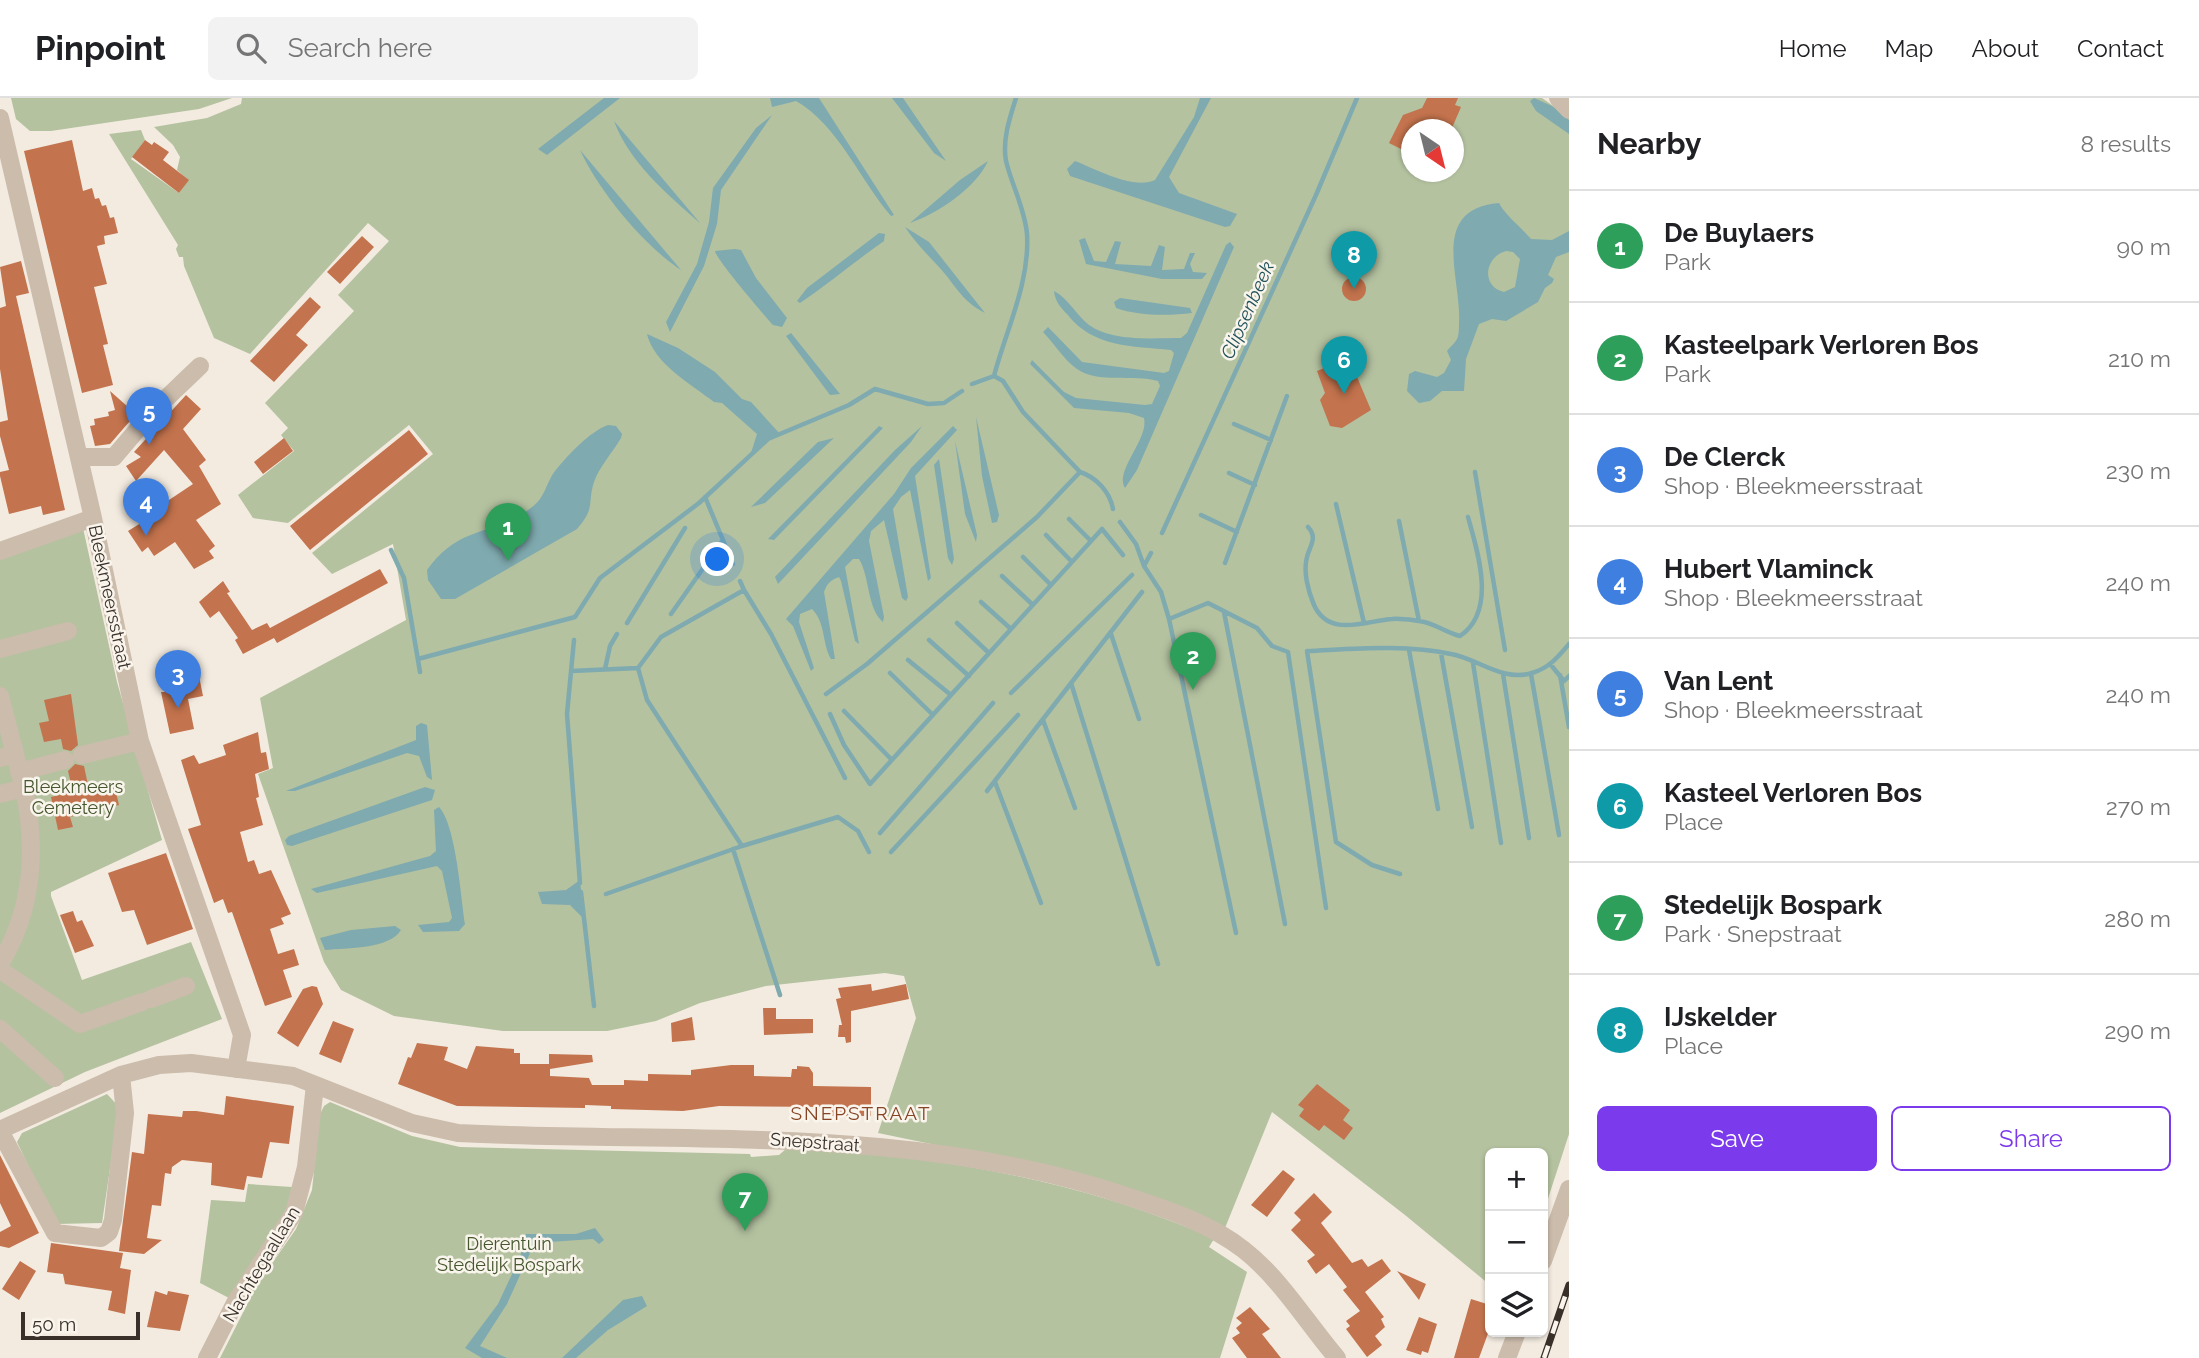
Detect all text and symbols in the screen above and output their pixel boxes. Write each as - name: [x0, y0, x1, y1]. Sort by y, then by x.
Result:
- search box: [208, 17, 698, 80]
- text: Pinpoint: [35, 29, 166, 68]
- icon: search: [232, 29, 270, 67]
- text: Search here: [288, 33, 432, 63]
- text: Home: [1779, 34, 1847, 63]
- text: Map: [1885, 34, 1933, 63]
- text: About: [1971, 34, 2039, 63]
- text: Contact: [2077, 34, 2164, 63]
- north arrow: [1401, 119, 1464, 182]
- text: Nearby: [1597, 126, 1701, 161]
- text: 8 results: [2080, 130, 2171, 157]
- text: De Buylaers: [1664, 218, 1814, 248]
- pin: 8: [1331, 231, 1377, 289]
- text: 1: [1614, 233, 1626, 260]
- text: 90 m: [2116, 233, 2171, 260]
- text: Park: [1664, 248, 1711, 275]
- water label: Clipsenbeek: [1216, 258, 1278, 362]
- text: Kasteelpark Verloren Bos: [1664, 330, 1979, 360]
- pin: 6: [1321, 336, 1367, 394]
- text: 2: [1614, 345, 1626, 372]
- text: 210 m: [2108, 345, 2171, 372]
- text: Park: [1664, 360, 1711, 387]
- pin: 5: [126, 387, 172, 445]
- text: De Clerck: [1664, 442, 1785, 472]
- text: 3: [1614, 457, 1626, 484]
- text: 230 m: [2106, 457, 2171, 484]
- text: Shop · Bleekmeersstraat: [1664, 472, 1923, 499]
- pin: 4: [123, 478, 169, 536]
- pin: 1: [485, 503, 531, 561]
- street label: Bleekmeersstraat: [84, 523, 136, 671]
- your location: [700, 542, 734, 576]
- text: Hubert Vlaminck: [1664, 554, 1873, 584]
- text: 4: [1613, 569, 1627, 596]
- text: 240 m: [2105, 569, 2171, 596]
- text: Shop · Bleekmeersstraat: [1664, 584, 1923, 611]
- pin: 2: [1170, 632, 1216, 690]
- pin: 3: [155, 650, 201, 708]
- text: Van Lent: [1664, 666, 1773, 696]
- text: 5: [1614, 681, 1626, 708]
- text: 240 m: [2105, 681, 2171, 708]
- text: Shop · Bleekmeersstraat: [1664, 696, 1923, 723]
- park label: Bleekmeers Cemetery: [23, 776, 123, 818]
- text: Kasteel Verloren Bos: [1664, 778, 1922, 808]
- text: 6: [1613, 793, 1627, 820]
- text: 270 m: [2106, 793, 2171, 820]
- text: Place: [1664, 808, 1723, 835]
- text: Stedelijk Bospark: [1664, 890, 1882, 920]
- text: 7: [1614, 905, 1626, 932]
- text: 280 m: [2104, 905, 2171, 932]
- text: Park · Snepstraat: [1664, 920, 1842, 947]
- text: IJskelder: [1664, 1002, 1777, 1032]
- text: 8: [1613, 1017, 1627, 1044]
- text: 290 m: [2104, 1017, 2171, 1044]
- text: Place: [1664, 1032, 1723, 1059]
- district label: SNEPSTRAAT: [790, 1102, 932, 1124]
- button: Save: [1597, 1106, 1877, 1171]
- button: Share: [1891, 1106, 2171, 1171]
- street label: Snepstraat: [770, 1128, 860, 1156]
- map controls: [1485, 1148, 1548, 1337]
- button: +: [1485, 1148, 1548, 1211]
- pin: 7: [722, 1173, 768, 1231]
- street label: Nachtegaallaan: [218, 1202, 304, 1326]
- button: −: [1485, 1211, 1548, 1274]
- park label: Dierentuin Stedelijk Bospark: [437, 1233, 582, 1275]
- button: layers: [1485, 1274, 1548, 1337]
- scale bar: [21, 1309, 140, 1341]
- text: 50 m: [32, 1313, 76, 1335]

